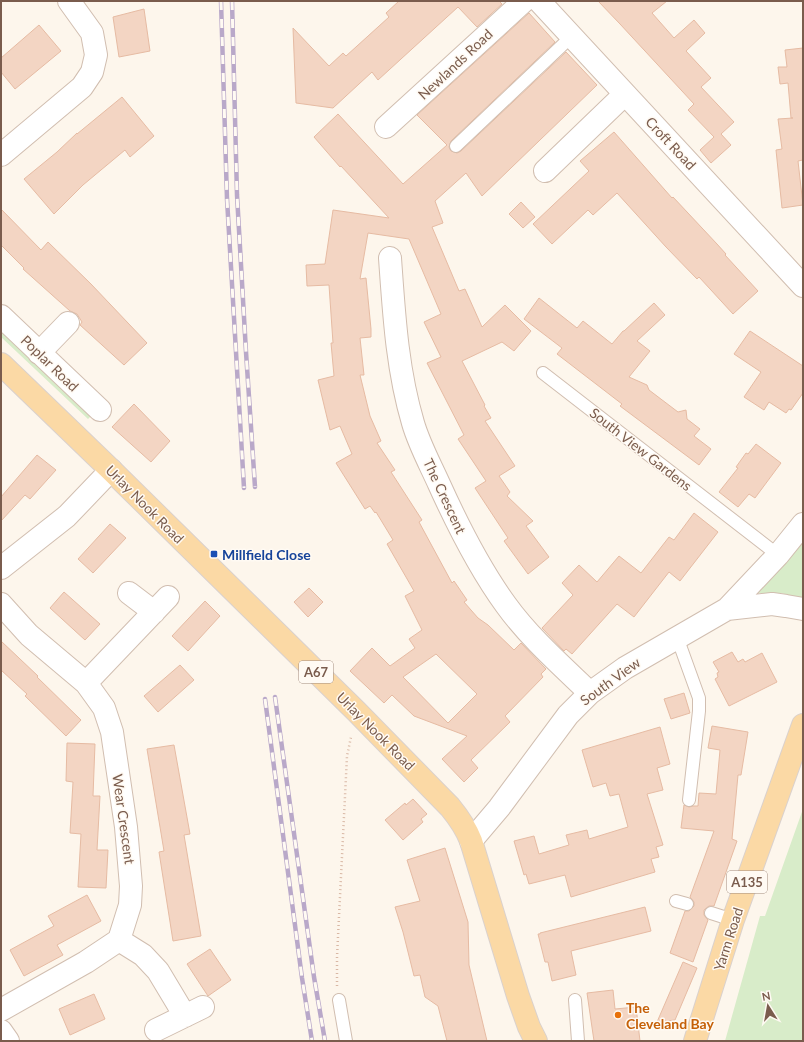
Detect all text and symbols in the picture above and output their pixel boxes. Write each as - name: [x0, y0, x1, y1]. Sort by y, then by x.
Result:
- street label: Newlands Road: [414, 25, 496, 103]
- street label: Croft Road: [642, 113, 700, 173]
- street label: Poplar Road: [18, 331, 82, 395]
- street label: South View Gardens: [587, 404, 695, 494]
- street label: The Crescent: [420, 456, 470, 536]
- street label: Urlay Nook Road: [102, 461, 188, 547]
- place label: Millfield Close: [222, 546, 311, 563]
- marker: Millfield Close: [209, 549, 219, 559]
- street label: South View: [577, 653, 643, 709]
- road number: A67: [299, 661, 333, 683]
- street label: Urlay Nook Road: [333, 688, 419, 774]
- street label: Wear Crescent: [109, 773, 139, 865]
- road number: A135: [727, 871, 767, 893]
- street label: Yarm Road: [710, 905, 746, 973]
- north arrow: [748, 986, 788, 1026]
- text: N: [761, 989, 771, 1003]
- place label: The Cleveland Bay: [626, 999, 715, 1032]
- marker: The Cleveland Bay: [613, 1010, 623, 1020]

